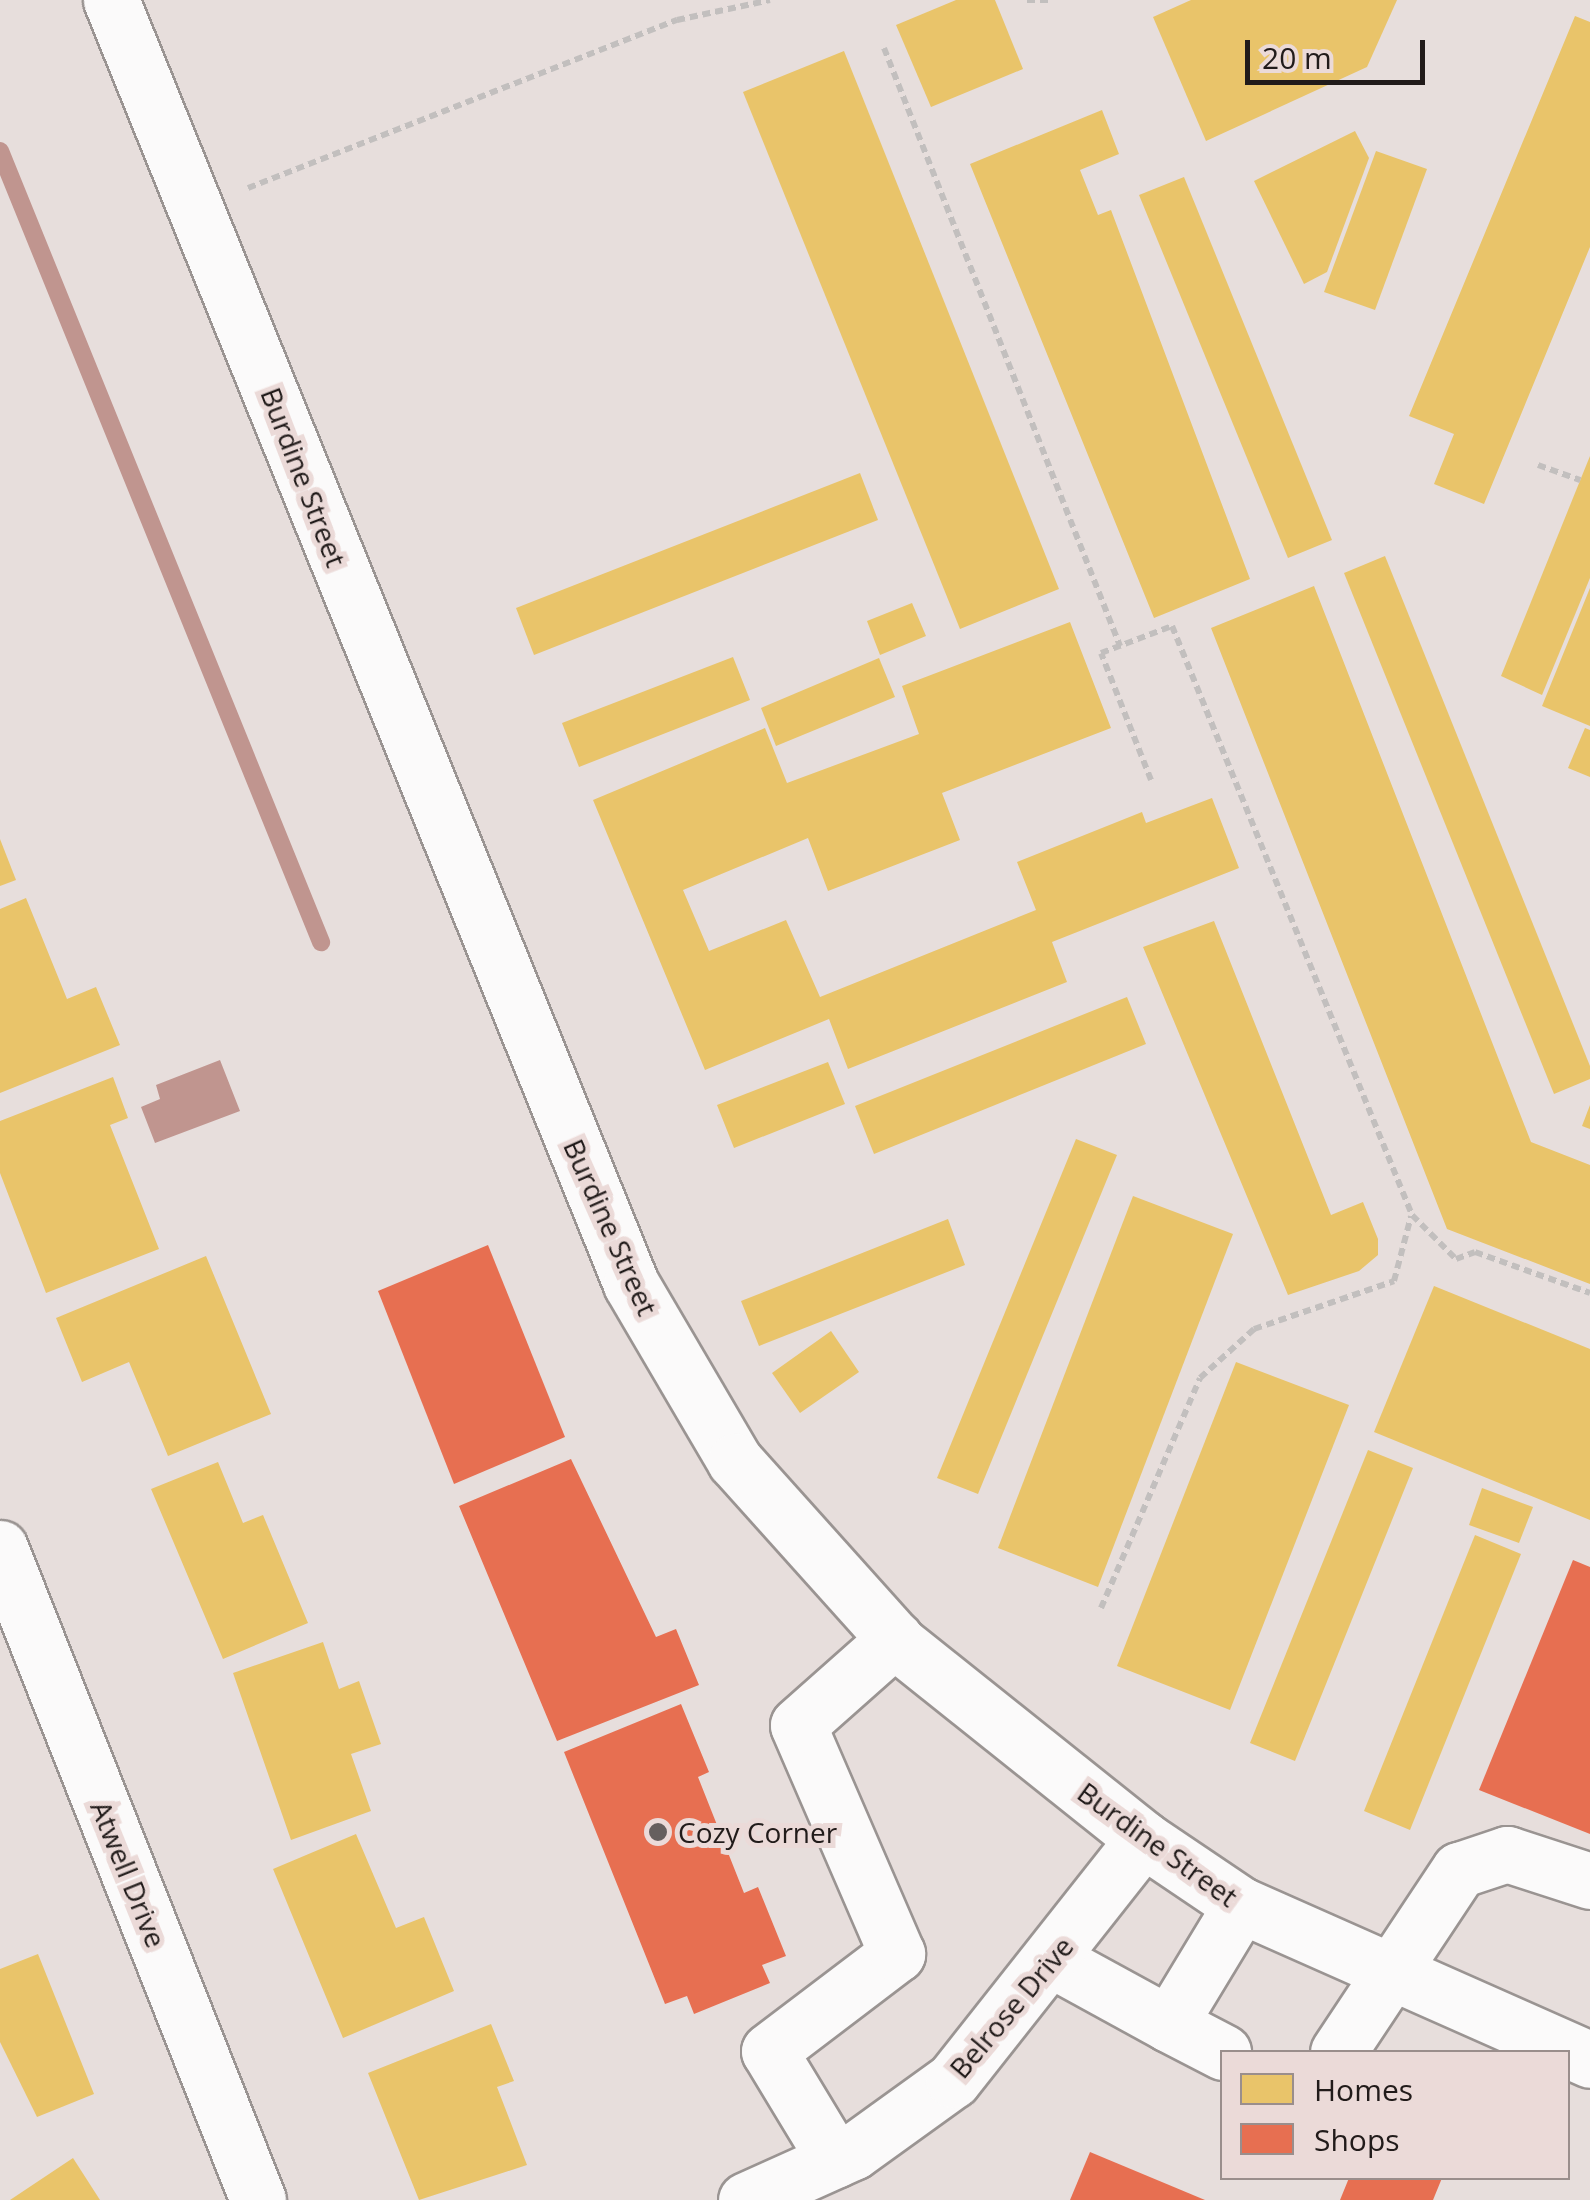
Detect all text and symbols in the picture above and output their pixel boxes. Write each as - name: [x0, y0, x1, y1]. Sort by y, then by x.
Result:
- scale bar: [1250, 20, 1430, 82]
- text: 20 m: [1262, 37, 1332, 78]
- street label: Burdine Street: [254, 383, 354, 571]
- street label: Burdine Street: [557, 1134, 665, 1320]
- street label: Burdine Street: [1072, 1775, 1244, 1913]
- street label: Atwell Drive: [84, 1796, 174, 1952]
- place label: Cozy Corner: [678, 1815, 837, 1849]
- marker: Cozy Corner: [647, 1821, 669, 1843]
- street label: Belrose Drive: [942, 1930, 1080, 2084]
- legend: [1220, 2050, 1570, 2180]
- text: Homes: [1314, 2069, 1413, 2110]
- text: Shops: [1314, 2119, 1400, 2160]

